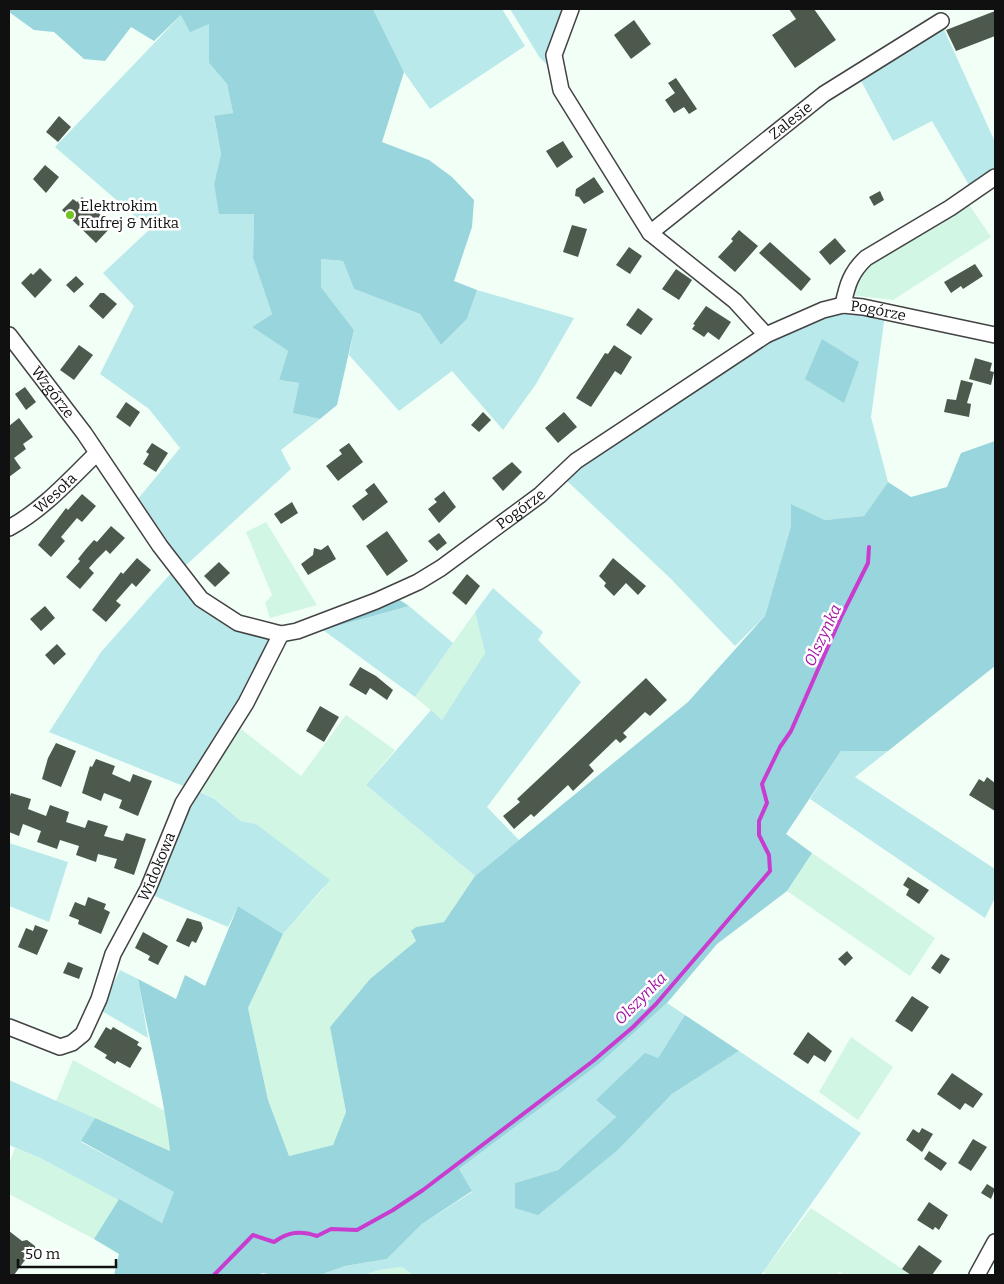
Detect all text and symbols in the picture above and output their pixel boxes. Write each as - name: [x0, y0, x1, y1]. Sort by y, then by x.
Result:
- street label: Zalesie: [766, 98, 816, 143]
- place label: Elektrokim Kufrej & Mitka: [80, 197, 179, 232]
- marker: Elektrokim Kufrej & Mitka: [64, 209, 76, 221]
- street label: Pogórze: [850, 297, 908, 325]
- street label: Wzgórze: [27, 363, 78, 422]
- street label: Wesoła: [30, 469, 80, 517]
- street label: Pogórze: [493, 486, 549, 533]
- water label: Olszynka: [800, 601, 845, 669]
- street label: Widokowa: [134, 830, 179, 904]
- water label: Olszynka: [610, 968, 670, 1028]
- scale bar: [18, 1236, 115, 1268]
- text: 50 m: [25, 1245, 61, 1263]

